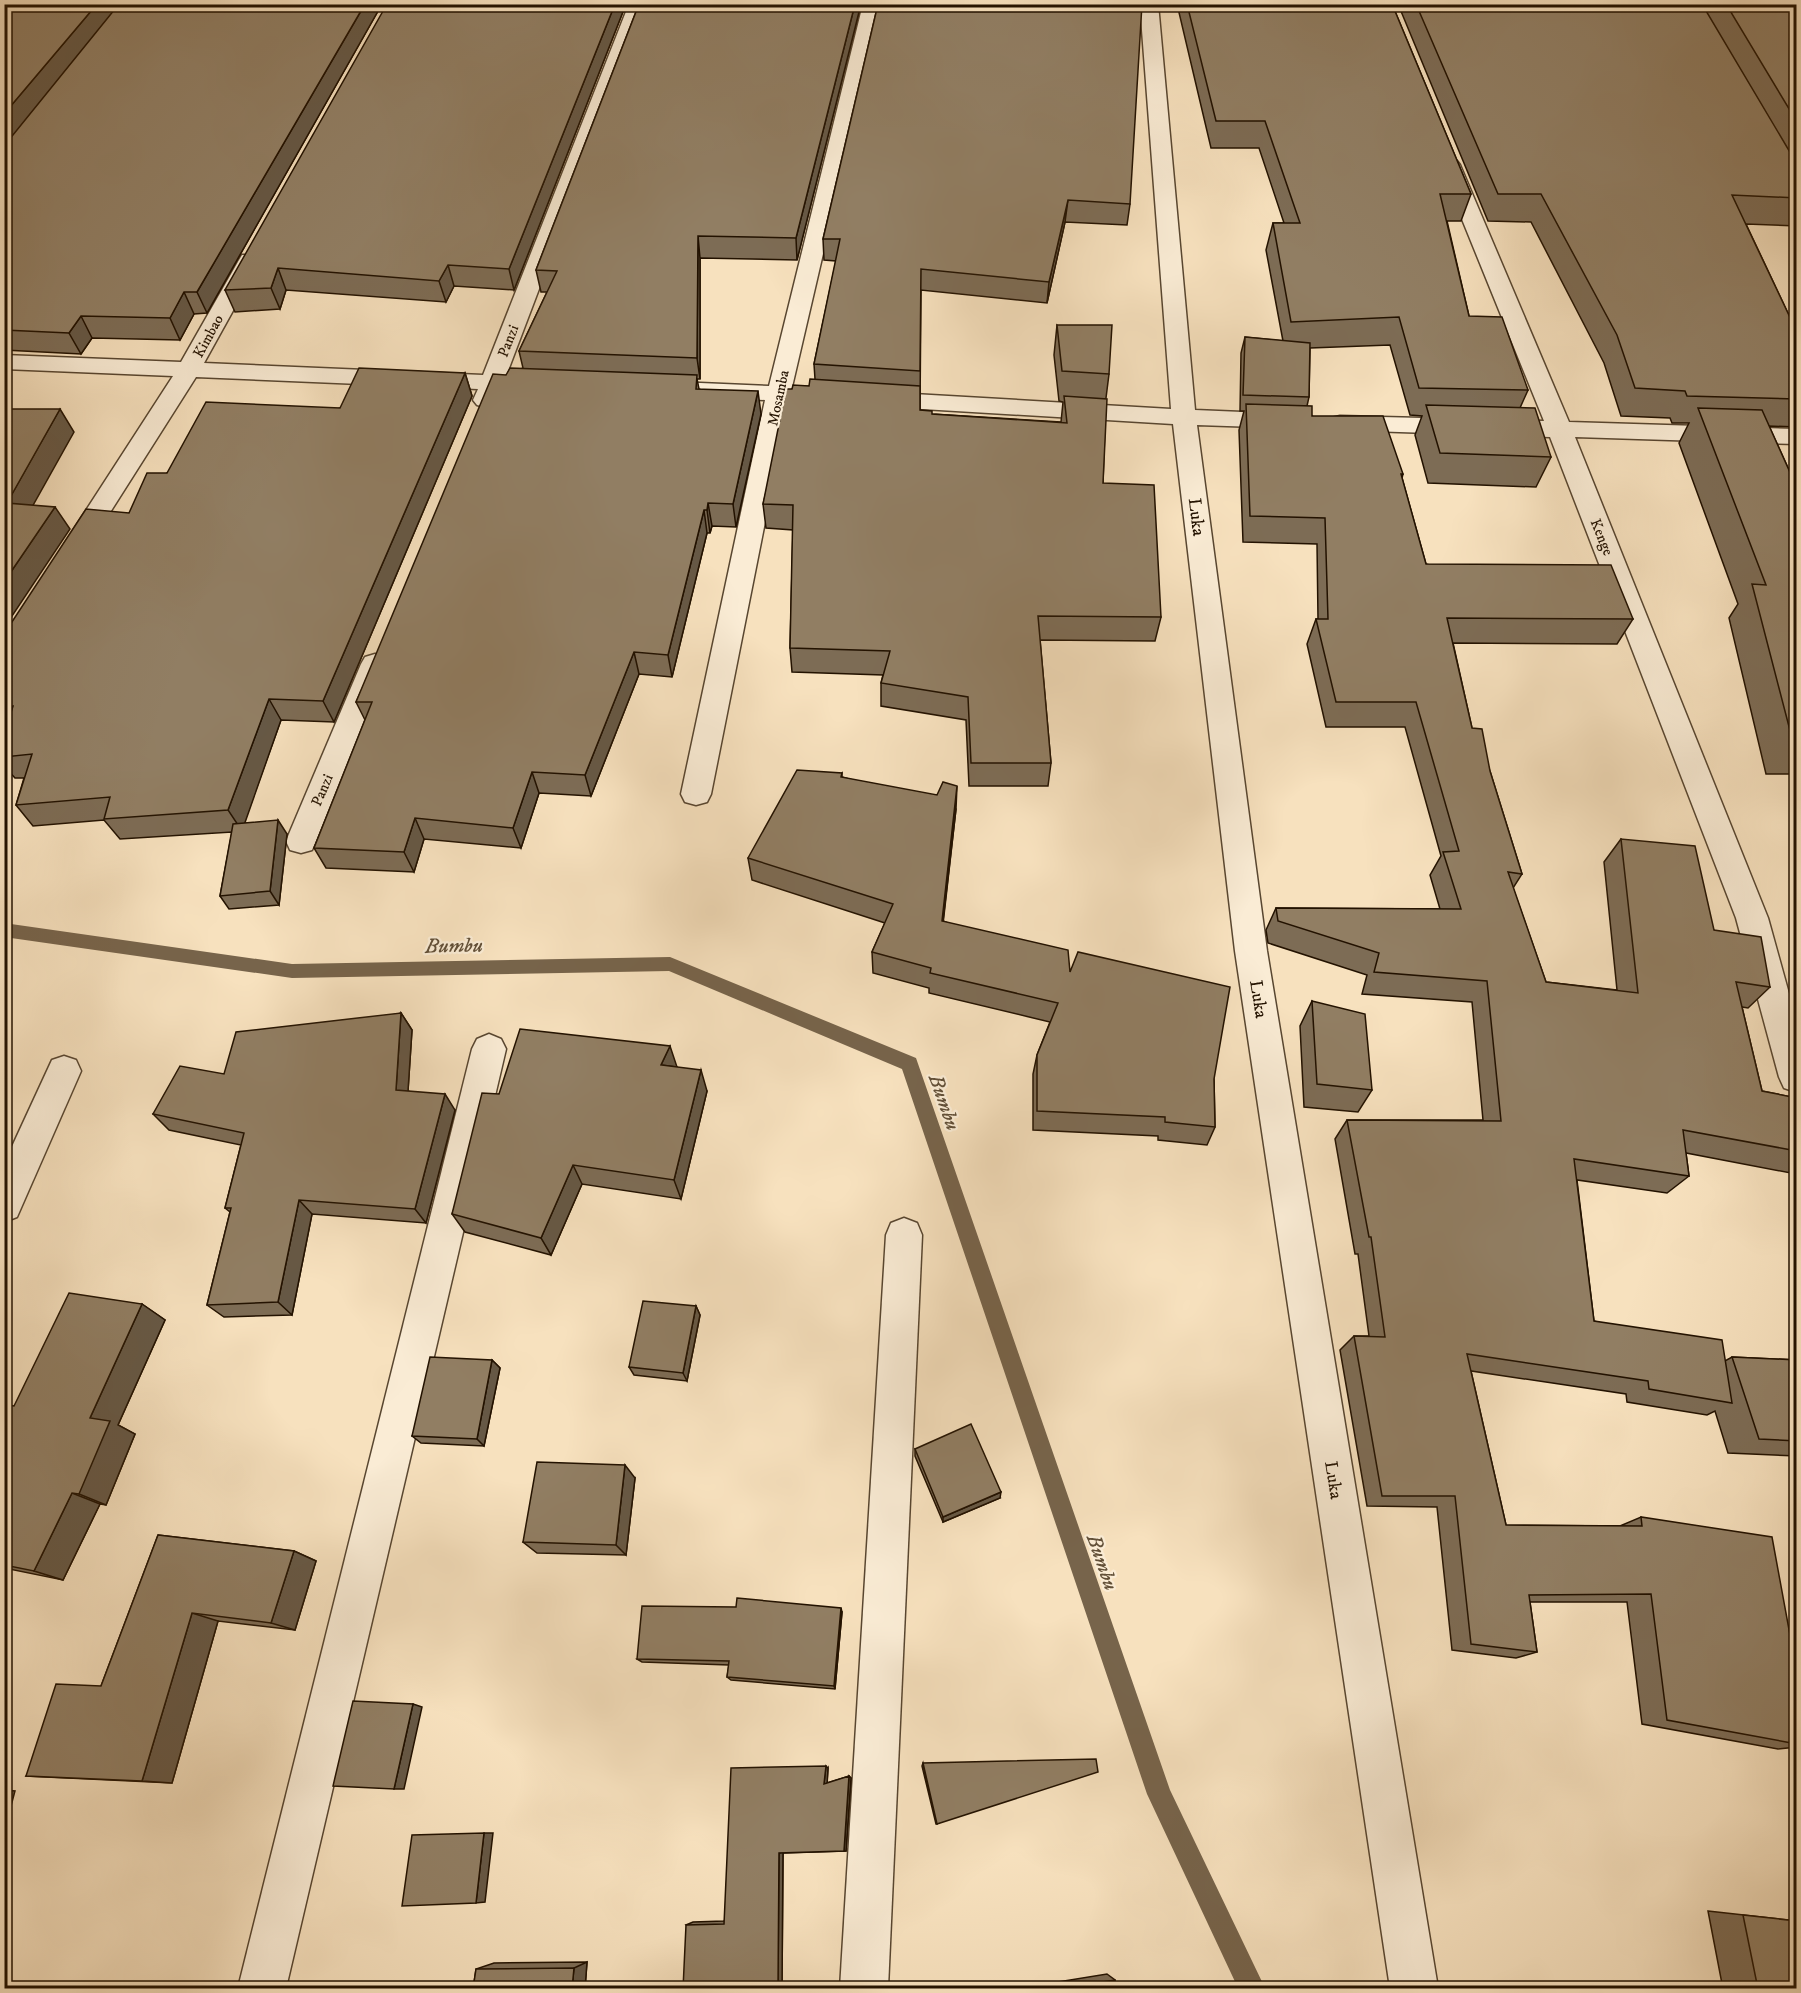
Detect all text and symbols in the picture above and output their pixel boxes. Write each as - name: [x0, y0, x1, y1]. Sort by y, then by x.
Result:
- street label: Kimbao: [189, 311, 228, 361]
- street label: Panzi: [494, 322, 523, 360]
- street label: Mosamba: [763, 368, 794, 428]
- street label: Luka: [1183, 497, 1209, 538]
- street label: Kenge: [1586, 516, 1617, 558]
- street label: Panzi: [307, 771, 338, 809]
- water label: Bumbu: [424, 933, 483, 960]
- street label: Luka: [1244, 979, 1272, 1020]
- water label: Bumbu: [922, 1070, 965, 1134]
- street label: Luka: [1319, 1460, 1347, 1501]
- water label: Bumbu: [1080, 1530, 1123, 1594]

